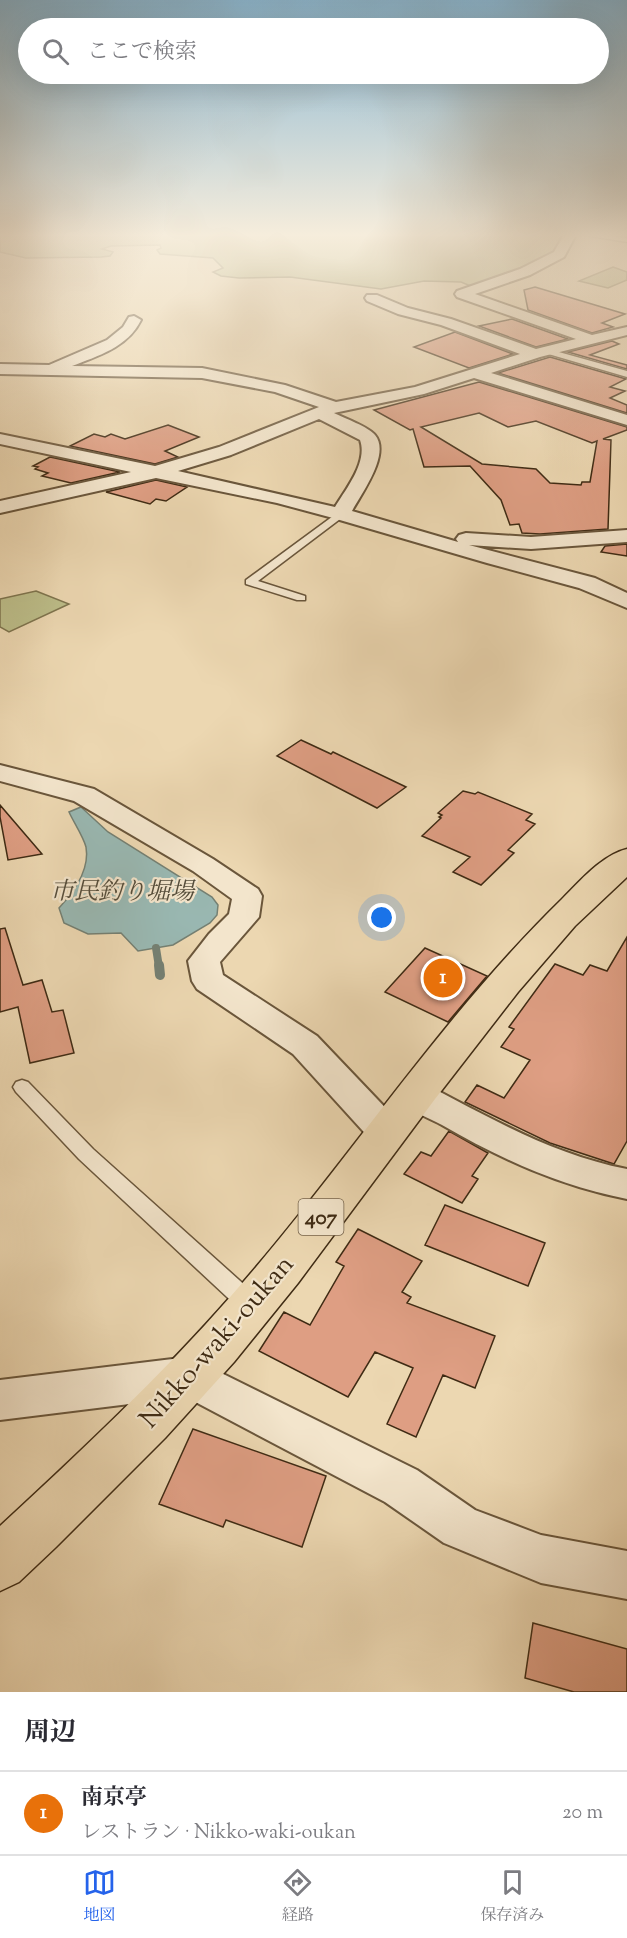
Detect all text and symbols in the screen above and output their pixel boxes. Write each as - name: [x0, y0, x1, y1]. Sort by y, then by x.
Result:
- search box: [18, 18, 609, 84]
- icon: search: [39, 35, 72, 68]
- text: ここで検索: [87, 37, 197, 69]
- water label: 市民釣り堀場: [50, 876, 196, 910]
- your location: [367, 903, 396, 932]
- pin: 1: [424, 956, 462, 1000]
- road number: 407: [298, 1199, 344, 1235]
- street label: Nikko-waki-oukan: [131, 1247, 304, 1438]
- text: 周辺: [24, 1715, 76, 1752]
- text: 南京亭: [81, 1783, 147, 1815]
- text: 1: [40, 1799, 47, 1828]
- text: 20 m: [562, 1799, 603, 1828]
- text: レストラン · Nikko-waki-oukan: [81, 1819, 356, 1848]
- tab: 地図: [83, 1866, 116, 1928]
- tab: 経路: [281, 1866, 314, 1928]
- tab: 保存済み: [480, 1866, 544, 1928]

